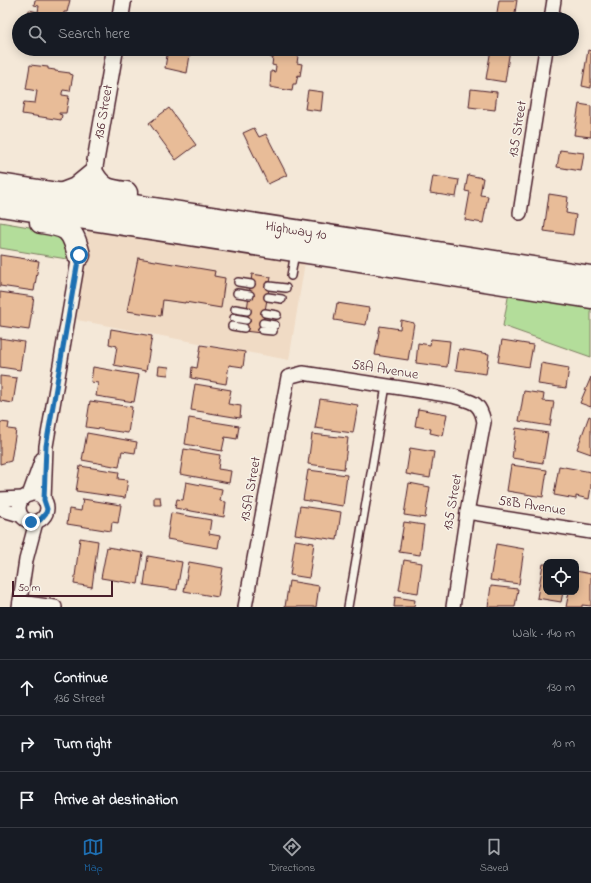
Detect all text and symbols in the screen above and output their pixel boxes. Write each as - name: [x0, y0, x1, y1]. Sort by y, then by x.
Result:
- search box: [12, 12, 579, 56]
- icon: search: [26, 23, 48, 45]
- text: Search here: [58, 23, 130, 45]
- street label: 136 Street: [89, 83, 119, 141]
- street label: 135 Street: [503, 99, 533, 159]
- street label: Highway 10: [264, 216, 328, 247]
- route start: [70, 246, 88, 264]
- street label: 58A Avenue: [350, 354, 421, 386]
- street label: 135A Street: [235, 455, 267, 523]
- street label: 135 Street: [438, 472, 468, 532]
- street label: 58B Avenue: [497, 490, 568, 522]
- route end: [22, 513, 40, 531]
- map controls: [543, 559, 579, 595]
- button: locate: [543, 559, 579, 595]
- scale bar: [12, 579, 113, 598]
- text: 50 m: [18, 580, 40, 596]
- text: 2 min: [16, 621, 53, 646]
- text: Walk · 140 m: [512, 624, 575, 643]
- text: Continue: [54, 667, 108, 689]
- icon: ahead: [16, 677, 38, 699]
- text: 130 m: [547, 678, 575, 697]
- text: 136 Street: [54, 689, 105, 708]
- icon: right: [16, 733, 38, 755]
- text: Turn right: [54, 733, 112, 755]
- text: 10 m: [552, 734, 575, 753]
- icon: arrive: [16, 789, 38, 811]
- text: Arrive at destination: [54, 789, 178, 811]
- tab: Map: [82, 836, 104, 876]
- tab: Directions: [269, 836, 315, 876]
- tab: Saved: [480, 836, 509, 876]

